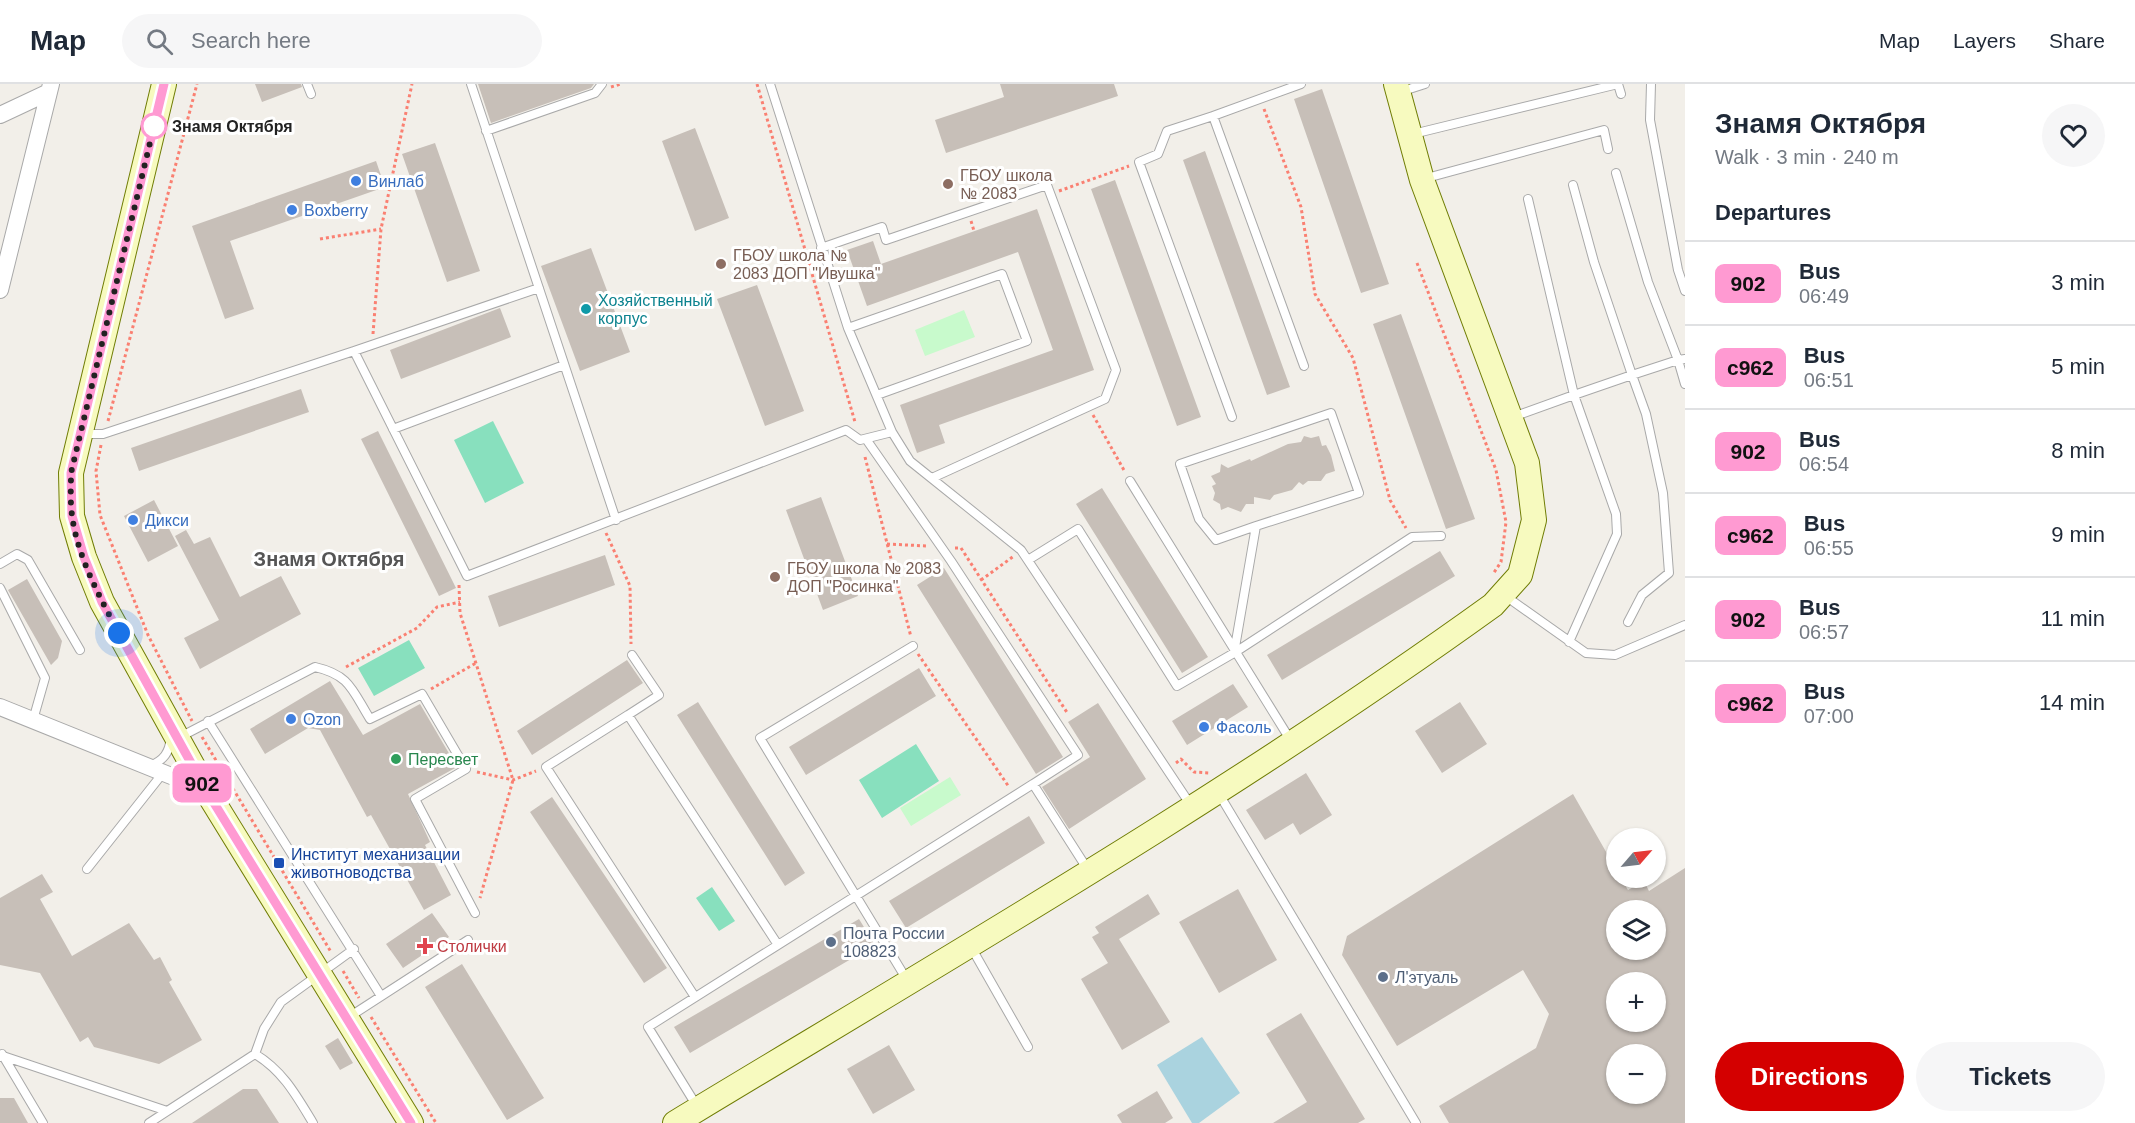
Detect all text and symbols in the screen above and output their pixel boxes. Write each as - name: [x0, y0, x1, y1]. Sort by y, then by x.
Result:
- search box: [122, 14, 542, 68]
- text: Map: [30, 25, 86, 56]
- icon: search: [143, 25, 176, 58]
- text: Search here: [191, 28, 311, 53]
- text: Map: [1879, 29, 1920, 52]
- text: Layers: [1953, 29, 2016, 52]
- text: Share: [2049, 29, 2105, 52]
- button: heart: [2042, 104, 2105, 167]
- text: Знамя Октября: [1715, 108, 1926, 139]
- marker: Знамя Октября: [141, 113, 167, 139]
- place label: Знамя Октября: [172, 118, 293, 135]
- text: Walk · 3 min · 240 m: [1715, 146, 1899, 168]
- place label: ГБОУ школа № 2083: [960, 167, 1053, 202]
- place label: Винлаб: [368, 173, 424, 190]
- marker: Винлаб: [349, 174, 363, 188]
- marker: ГБОУ школа № 2083: [941, 177, 955, 191]
- text: Departures: [1715, 200, 1831, 225]
- place label: Boxberry: [304, 202, 368, 219]
- marker: Boxberry: [285, 203, 299, 217]
- place label: ГБОУ школа № 2083 ДОП "Ивушка": [733, 247, 880, 282]
- marker: ГБОУ школа № 2083 ДОП "Ивушка": [714, 257, 728, 271]
- text: Bus: [1799, 259, 1841, 284]
- text: 3 min: [2051, 270, 2105, 295]
- text: 902: [1730, 272, 1766, 295]
- text: 06:49: [1799, 285, 1849, 307]
- place label: Хозяйственный корпус: [598, 292, 713, 327]
- marker: Хозяйственный корпус: [579, 302, 593, 316]
- text: Bus: [1804, 343, 1845, 368]
- text: 5 min: [2051, 354, 2105, 379]
- text: с962: [1727, 356, 1774, 379]
- text: 06:51: [1804, 369, 1854, 391]
- text: Bus: [1799, 427, 1841, 452]
- text: 8 min: [2051, 438, 2105, 463]
- text: 902: [1730, 440, 1766, 463]
- text: 06:54: [1799, 453, 1849, 475]
- text: Bus: [1804, 511, 1845, 536]
- place label: Дикси: [145, 512, 189, 529]
- marker: Дикси: [126, 513, 140, 527]
- text: 9 min: [2051, 522, 2105, 547]
- text: с962: [1727, 524, 1774, 547]
- text: 06:55: [1804, 537, 1854, 559]
- district label: Знамя Октября: [254, 548, 404, 570]
- place label: ГБОУ школа № 2083 ДОП "Росинка": [787, 560, 941, 595]
- marker: ГБОУ школа № 2083 ДОП "Росинка": [768, 570, 782, 584]
- text: Bus: [1799, 595, 1841, 620]
- text: 11 min: [2041, 606, 2105, 631]
- text: 902: [1730, 608, 1766, 631]
- your location: [104, 618, 134, 648]
- text: 06:57: [1799, 621, 1849, 643]
- text: Bus: [1804, 679, 1845, 704]
- text: 14 min: [2039, 690, 2105, 715]
- text: с962: [1727, 692, 1774, 715]
- text: 07:00: [1804, 705, 1854, 727]
- place label: Ozon: [303, 711, 341, 728]
- marker: Ozon: [284, 712, 298, 726]
- place label: Фасоль: [1216, 719, 1271, 736]
- marker: Фасоль: [1197, 720, 1211, 734]
- place label: Пересвет: [408, 751, 479, 768]
- marker: Пересвет: [389, 752, 403, 766]
- line badge: 902: [168, 764, 236, 802]
- text: 902: [184, 772, 220, 795]
- north arrow: [1606, 828, 1666, 888]
- map controls: [1606, 828, 1666, 1104]
- place label: Институт механизации животноводства: [291, 846, 460, 881]
- marker: Институт механизации животноводства: [272, 856, 286, 870]
- button: layers: [1606, 900, 1666, 960]
- place label: Почта России 108823: [843, 925, 945, 960]
- marker: Почта России 108823: [824, 935, 838, 949]
- place label: Столички: [437, 938, 507, 955]
- marker: Столички: [418, 939, 432, 953]
- place label: Л'этуаль: [1395, 969, 1458, 986]
- marker: Л'этуаль: [1376, 970, 1390, 984]
- button: +: [1606, 972, 1666, 1032]
- button: Directions: [1715, 1042, 1904, 1111]
- button: Tickets: [1916, 1042, 2105, 1111]
- button: −: [1606, 1044, 1666, 1104]

